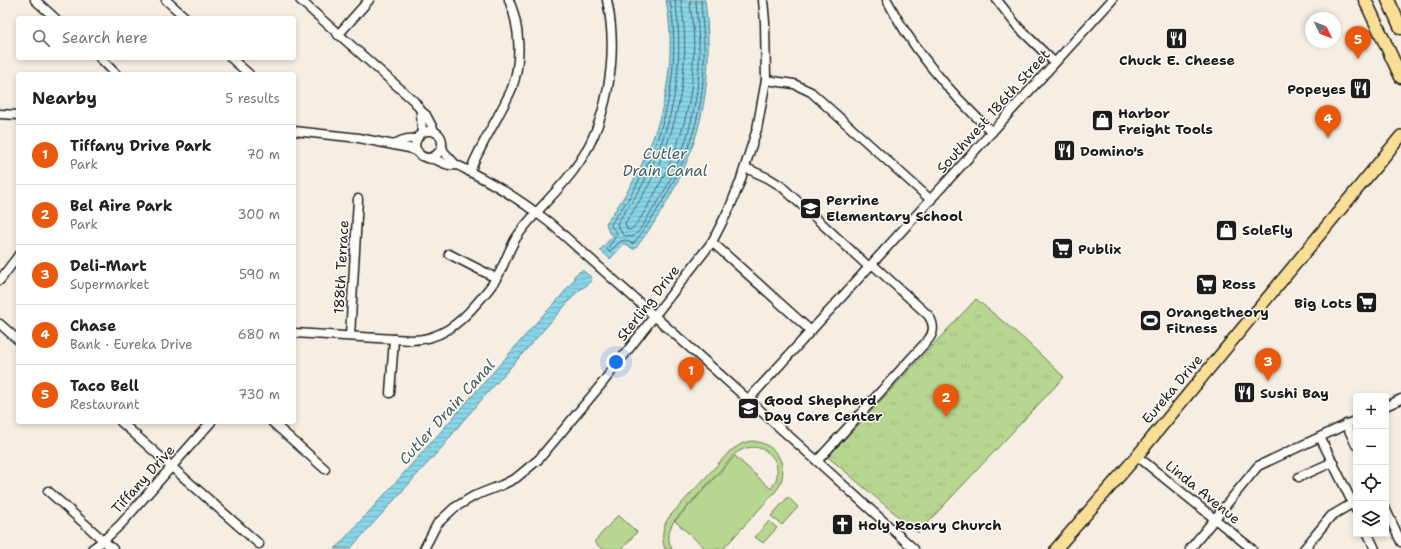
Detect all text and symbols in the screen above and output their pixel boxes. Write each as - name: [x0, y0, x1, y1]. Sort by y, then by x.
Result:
- north arrow: [1305, 12, 1341, 48]
- search box: [16, 16, 296, 60]
- restaurant icon: Chuck E. Cheese: [1164, 25, 1190, 51]
- pin: 5: [1345, 26, 1371, 59]
- icon: search: [30, 27, 52, 49]
- text: Search here: [62, 28, 148, 48]
- street label: Southwest 186th Street: [933, 45, 1053, 177]
- place label: Chuck E. Cheese: [1119, 51, 1235, 69]
- restaurant icon: Popeyes: [1348, 76, 1374, 102]
- place label: Popeyes: [1287, 80, 1346, 98]
- text: Nearby: [32, 87, 97, 109]
- text: 5 results: [225, 90, 280, 107]
- place label: Harbor Freight Tools: [1118, 104, 1213, 138]
- pin: 4: [1315, 105, 1341, 138]
- shop icon: Harbor Freight Tools: [1089, 108, 1115, 134]
- text: Tiffany Drive Park: [70, 136, 212, 156]
- restaurant icon: Domino's: [1052, 138, 1078, 164]
- place label: Domino's: [1080, 142, 1144, 160]
- water label: Cutler Drain Canal: [622, 144, 708, 181]
- text: 1: [42, 146, 48, 163]
- text: 70 m: [246, 146, 280, 163]
- text: Park: [70, 156, 98, 173]
- place label: Perrine Elementary School: [826, 191, 963, 225]
- school or university icon: Perrine Elementary School: [797, 195, 823, 221]
- text: Bel Aire Park: [70, 196, 172, 216]
- text: 2: [40, 206, 50, 223]
- text: 300 m: [237, 206, 280, 223]
- text: Park: [70, 216, 98, 233]
- shop icon: SoleFly: [1214, 217, 1240, 243]
- street label: 188th Terrace: [330, 220, 352, 314]
- place label: SoleFly: [1242, 221, 1293, 239]
- supermarket icon: Publix: [1050, 236, 1076, 262]
- place label: Publix: [1078, 240, 1121, 258]
- text: Deli-Mart: [70, 256, 147, 276]
- street label: Sterling Drive: [613, 261, 683, 345]
- text: 3: [40, 266, 50, 283]
- text: 590 m: [239, 266, 280, 283]
- supermarket icon: Ross: [1194, 271, 1220, 297]
- place label: Ross: [1222, 275, 1256, 293]
- text: Supermarket: [70, 276, 149, 293]
- supermarket icon: Big Lots: [1354, 290, 1380, 316]
- place label: Big Lots: [1294, 294, 1352, 312]
- place label: Orangetheory Fitness: [1166, 303, 1269, 337]
- sports icon: Orangetheory Fitness: [1137, 307, 1163, 333]
- text: Chase: [70, 316, 116, 336]
- text: 4: [40, 326, 50, 343]
- text: 680 m: [238, 326, 280, 343]
- text: Bank · Eureka Drive: [70, 336, 193, 353]
- pin: 3: [1255, 348, 1281, 381]
- street label: Eureka Drive: [1138, 351, 1206, 427]
- your location: [606, 352, 626, 372]
- water label: Cutler Drain Canal: [395, 355, 500, 469]
- pin: 1: [678, 357, 704, 390]
- text: Taco Bell: [70, 376, 139, 396]
- restaurant icon: Sushi Bay: [1232, 380, 1258, 406]
- pin: 2: [933, 384, 959, 417]
- place label: Sushi Bay: [1260, 384, 1329, 402]
- text: 5: [41, 386, 49, 403]
- text: 730 m: [238, 386, 280, 403]
- place label: Good Shepherd Day Care Center: [764, 391, 883, 425]
- map controls: [1353, 393, 1389, 537]
- button: +: [1353, 393, 1389, 429]
- school or university icon: Good Shepherd Day Care Center: [735, 395, 761, 421]
- text: Restaurant: [70, 396, 140, 413]
- button: −: [1353, 429, 1389, 465]
- street label: Tiffany Drive: [107, 441, 179, 517]
- street label: Linda Avenue: [1162, 456, 1244, 528]
- button: locate: [1353, 465, 1389, 501]
- button: layers: [1353, 501, 1389, 537]
- church icon: Holy Rosary Church: [829, 512, 855, 538]
- place label: Holy Rosary Church: [858, 516, 1002, 534]

